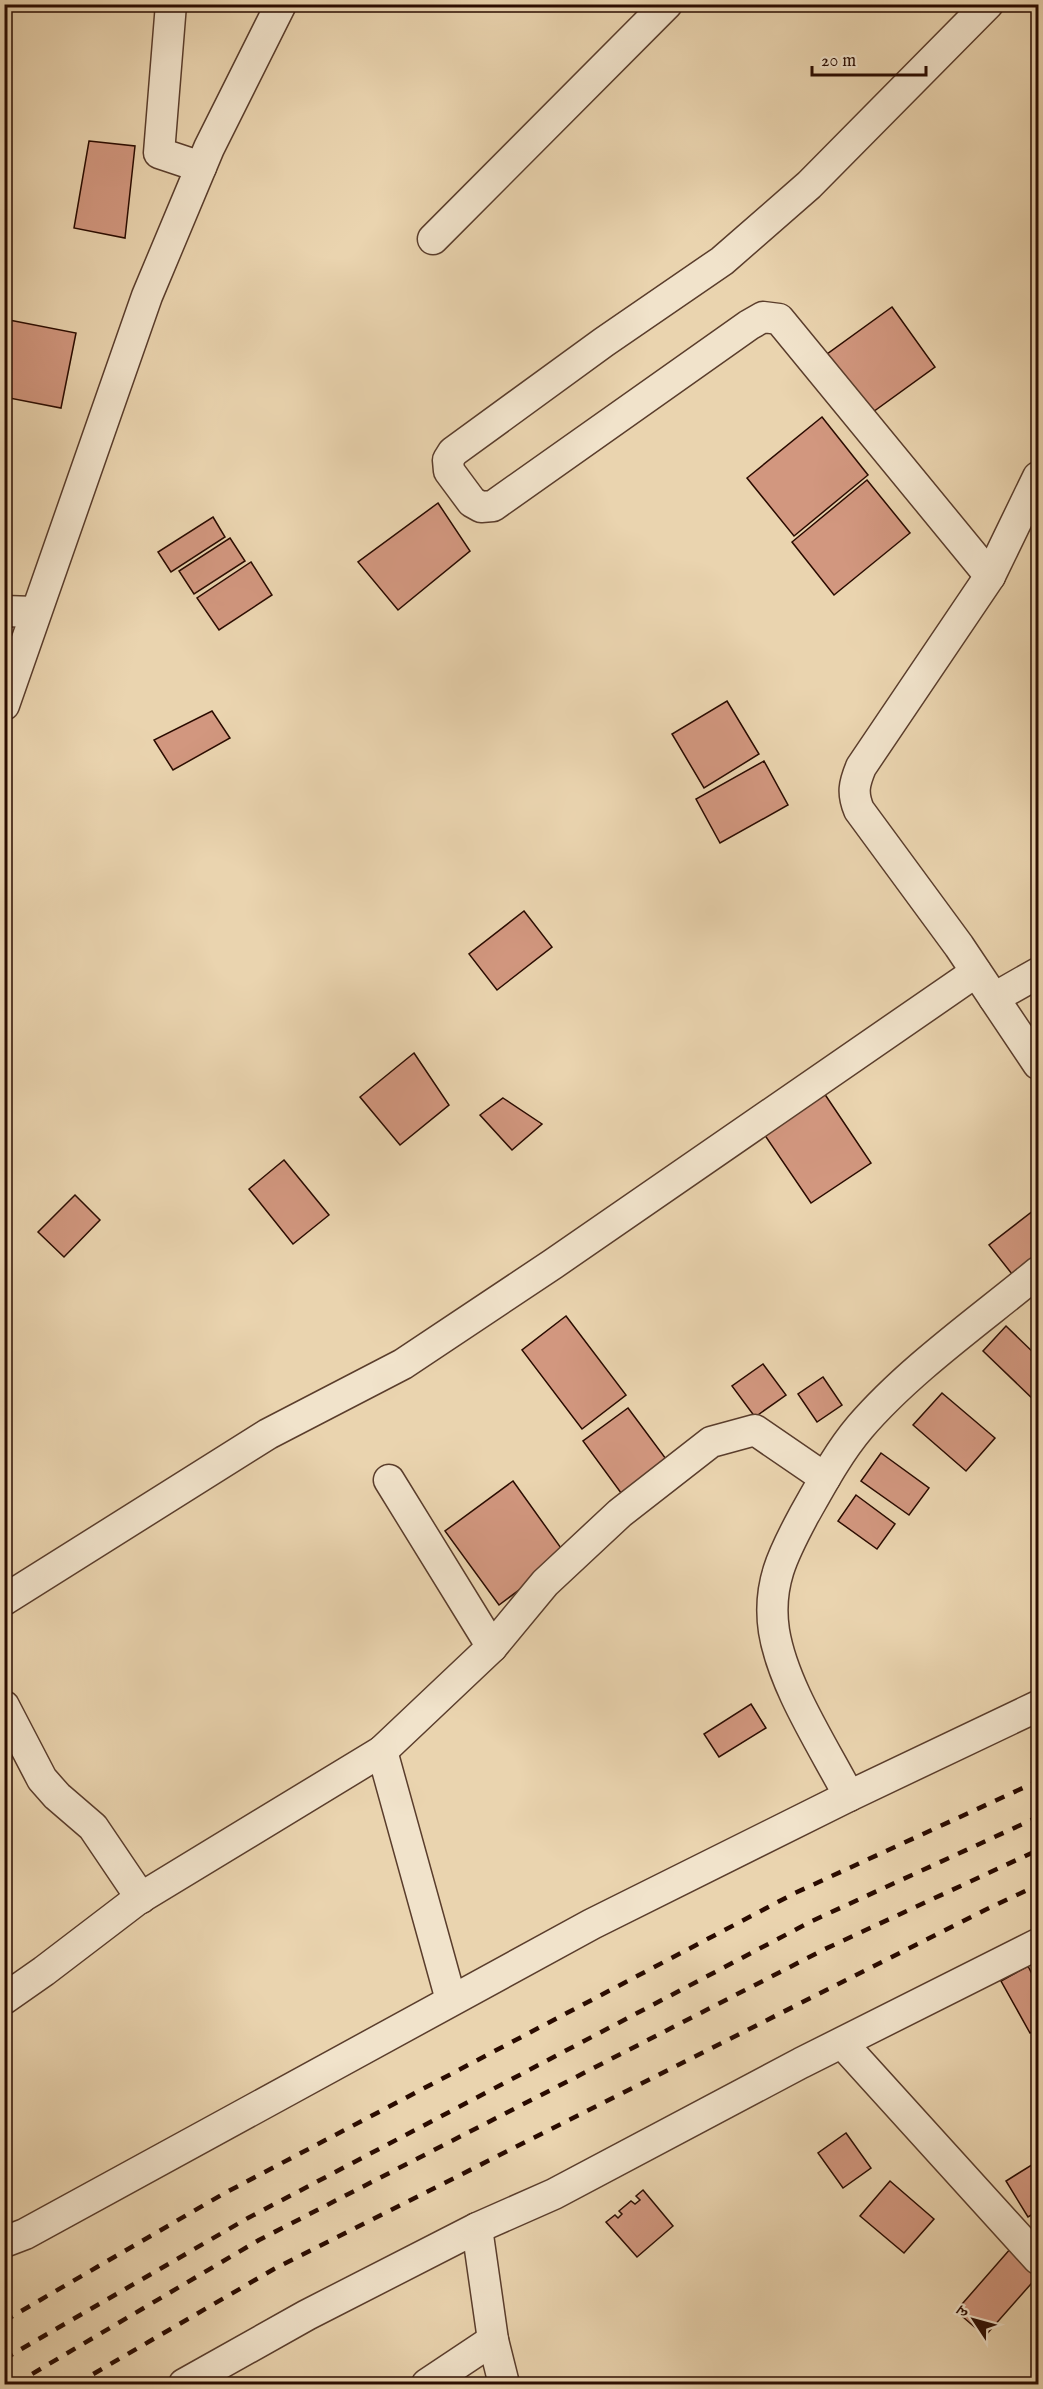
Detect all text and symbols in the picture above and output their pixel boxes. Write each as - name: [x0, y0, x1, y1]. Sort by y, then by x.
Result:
- scale bar: [812, 39, 926, 77]
- text: 20 m: [821, 50, 856, 73]
- north arrow: [944, 2290, 1004, 2350]
- text: उ: [952, 2302, 975, 2322]

